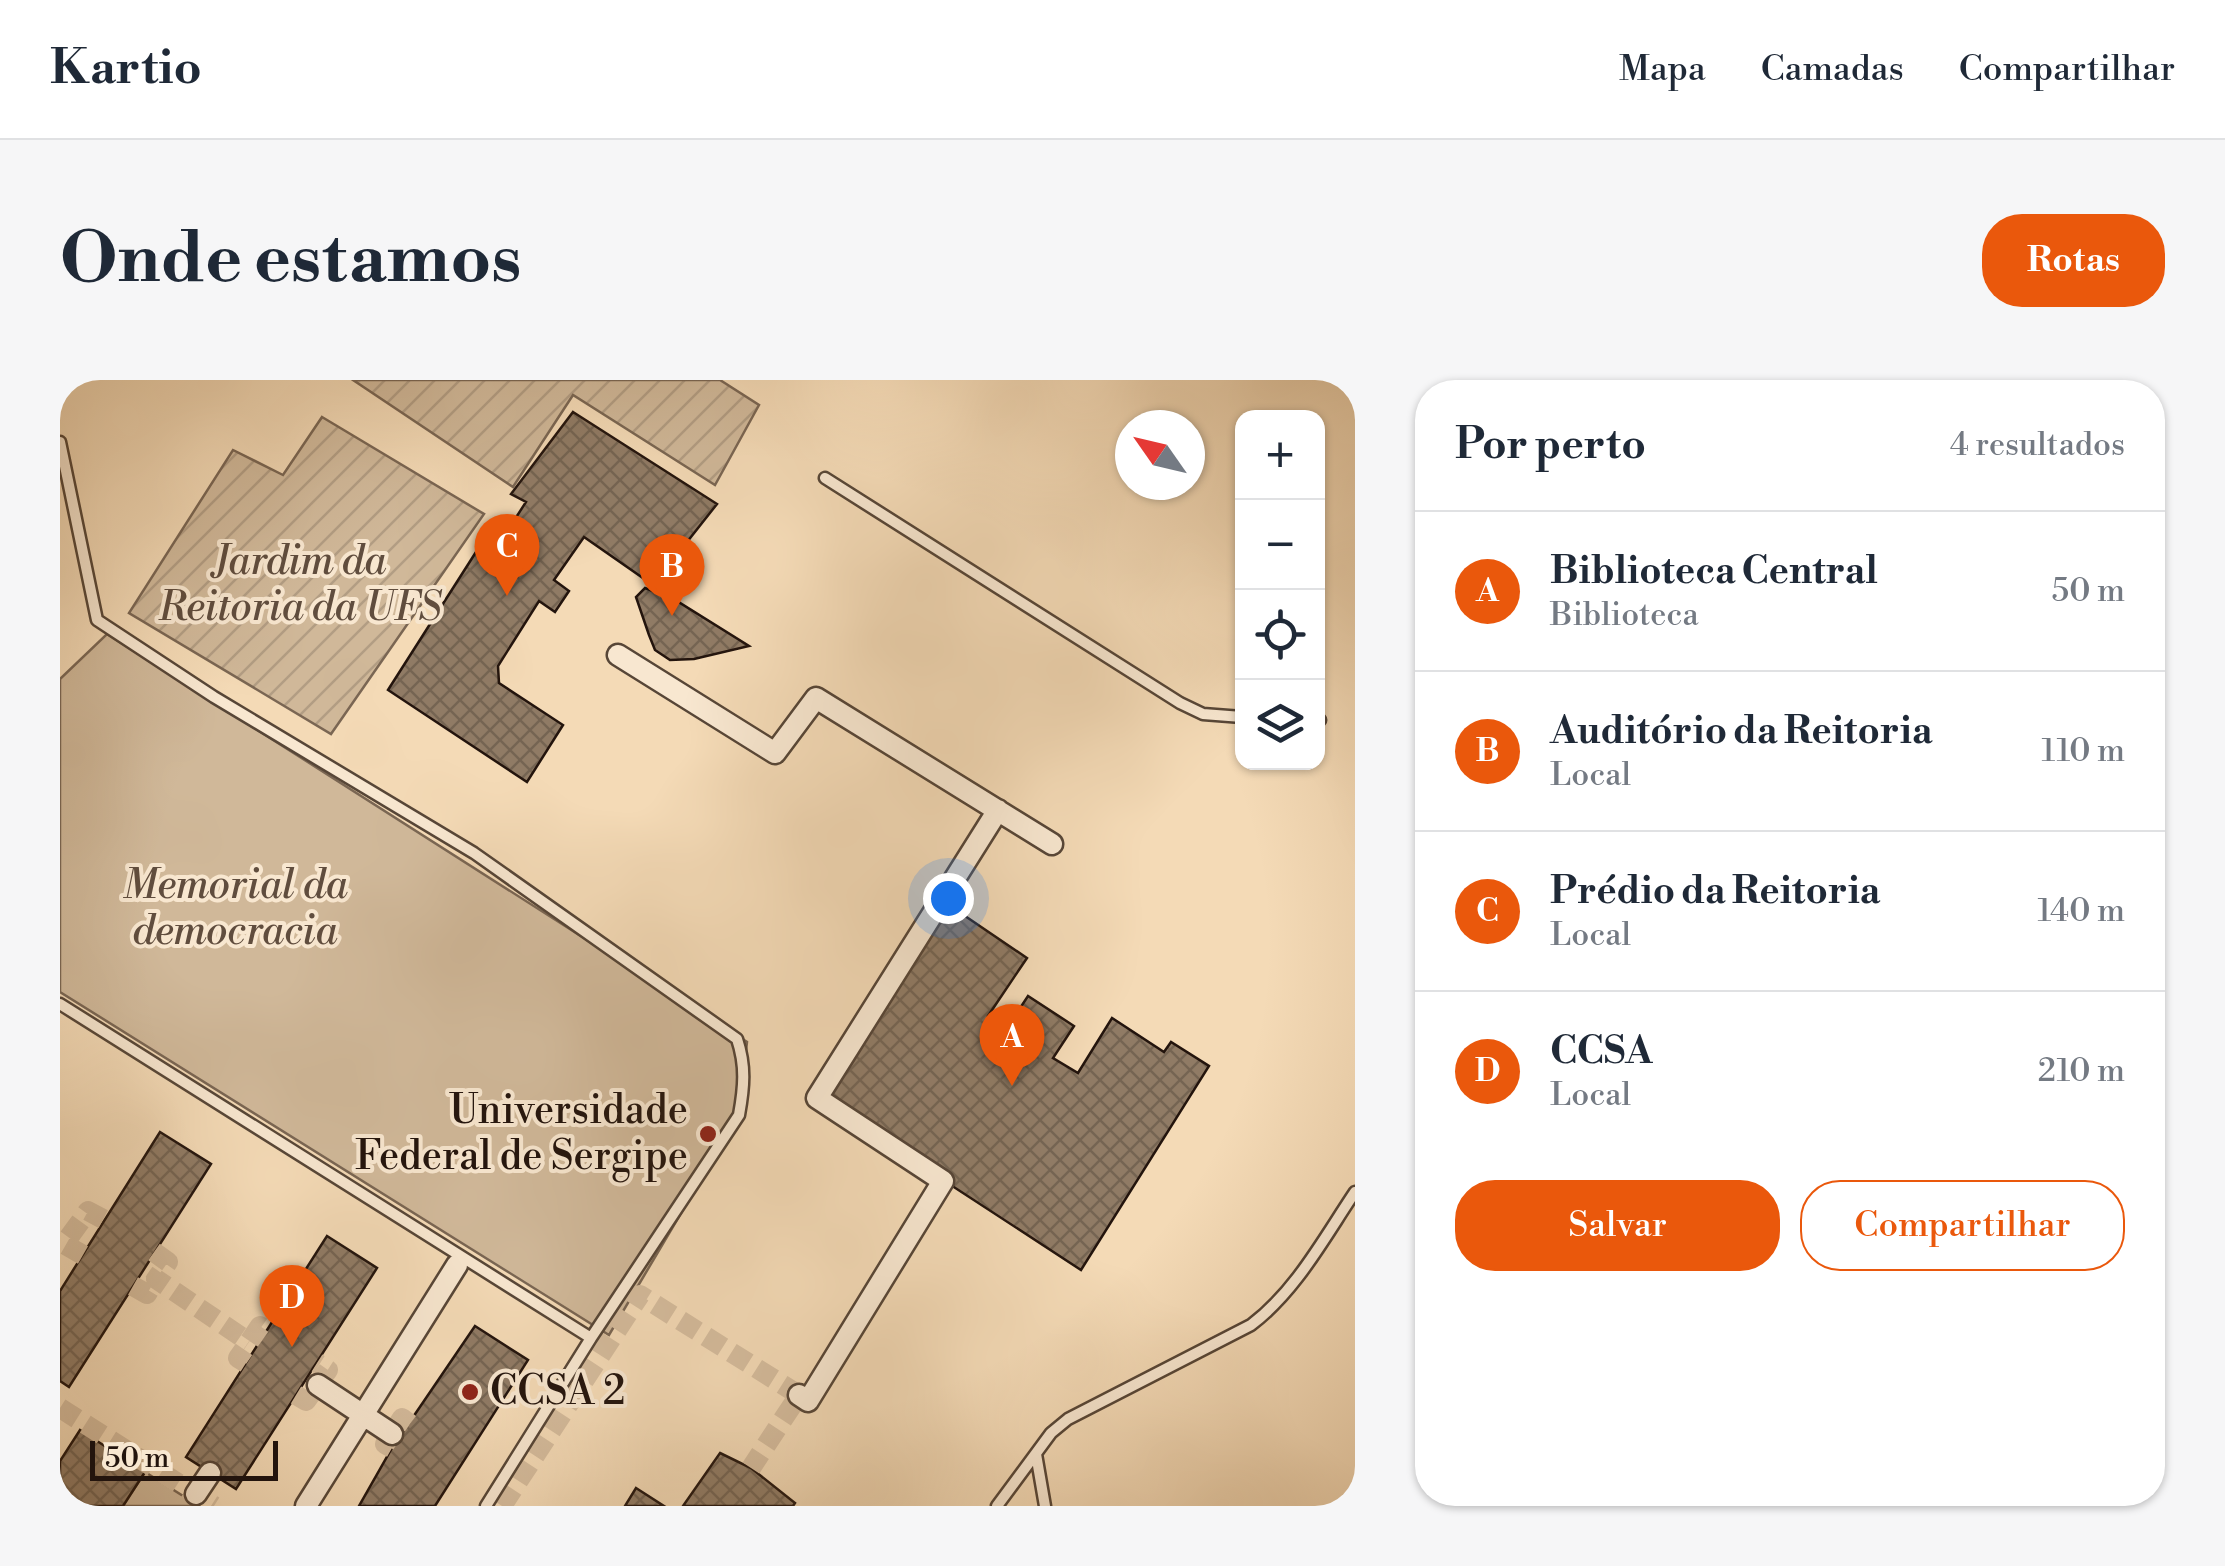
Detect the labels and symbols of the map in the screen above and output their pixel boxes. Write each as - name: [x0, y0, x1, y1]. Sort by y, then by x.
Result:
- north arrow: [1115, 410, 1205, 500]
- pin: C: [474, 514, 540, 596]
- pin: B: [640, 534, 704, 616]
- park label: Jardim da Reitoria da UFS: [157, 537, 442, 633]
- park label: Memorial da democracia: [122, 861, 348, 957]
- your location: [923, 873, 974, 924]
- pin: A: [980, 1004, 1044, 1086]
- place label: Universidade Federal de Sergipe: [355, 1086, 688, 1183]
- marker: Universidade Federal de Sergipe: [697, 1123, 719, 1145]
- pin: D: [260, 1264, 324, 1347]
- place label: CCSA 2: [490, 1367, 626, 1417]
- marker: CCSA 2: [459, 1381, 481, 1403]
- scale bar: [90, 1436, 278, 1480]

